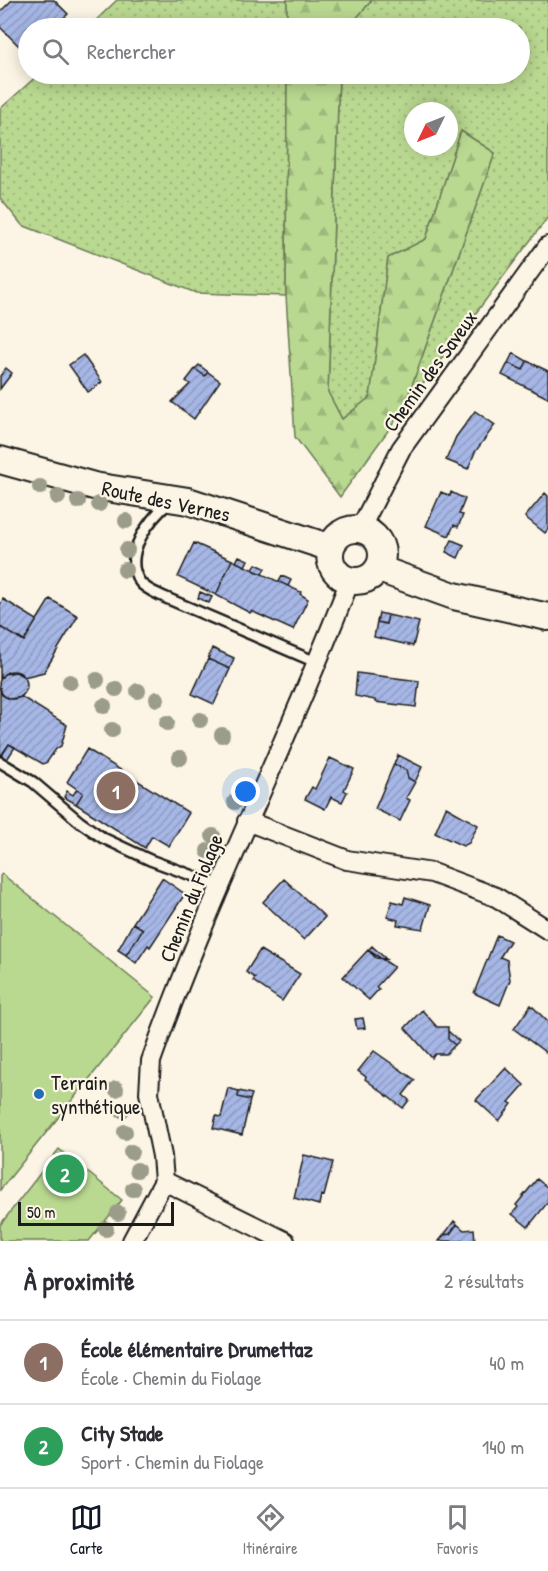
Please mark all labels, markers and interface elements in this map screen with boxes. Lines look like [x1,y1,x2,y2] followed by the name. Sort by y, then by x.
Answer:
[18,18,530,84] search box
[39,35,72,68] icon: search
[87,36,176,66] text: Rechercher
[404,102,458,156] north arrow
[376,304,484,438] street label: Chemin des Saveux
[99,473,233,529] street label: Route des Vernes
[96,768,136,814] pin: 1
[231,777,260,806] your location
[152,830,230,966] street label: Chemin du Fiolage
[51,1068,140,1121] place label: Terrain synthétique
[32,1087,46,1101] marker: Terrain synthétique
[46,1152,84,1196] pin: 2
[18,1199,174,1226] scale bar
[27,1201,56,1223] text: 50 m
[24,1263,135,1298] text: À proximité
[444,1267,524,1294] text: 2 résultats
[81,1334,313,1364] text: École élémentaire Drumettaz
[40,1349,47,1376] text: 1
[489,1349,524,1376] text: 40 m
[81,1364,262,1391] text: École · Chemin du Fiolage
[81,1418,164,1448] text: City Stade
[39,1433,48,1460] text: 2
[482,1433,524,1460] text: 140 m
[81,1448,264,1475] text: Sport · Chemin du Fiolage
[70,1501,103,1559] tab: Carte
[243,1501,298,1559] tab: Itinéraire
[437,1501,478,1559] tab: Favoris

